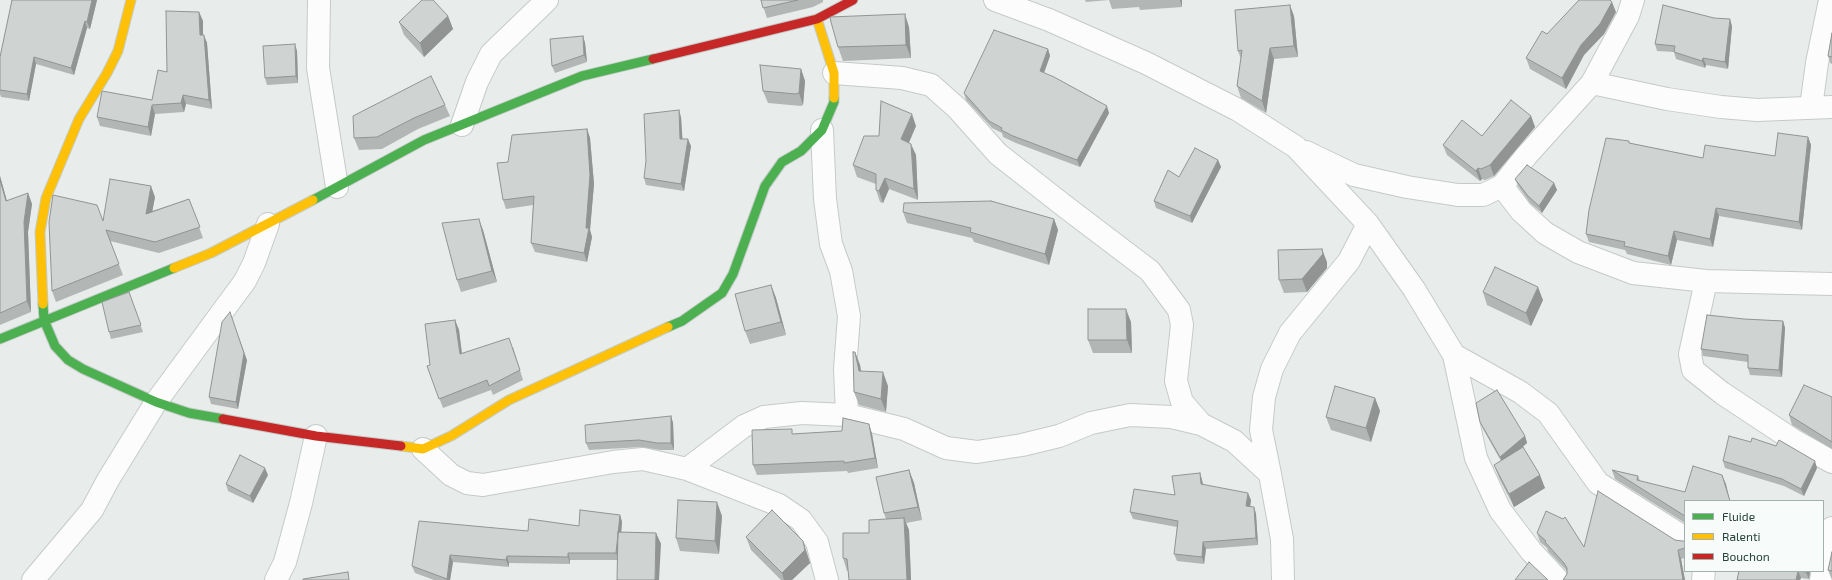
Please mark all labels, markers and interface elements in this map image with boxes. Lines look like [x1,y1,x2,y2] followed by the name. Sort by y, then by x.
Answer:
[1684,500,1824,572] legend
[1722,509,1755,523] text: Fluide
[1722,529,1761,543] text: Ralenti
[1722,549,1770,563] text: Bouchon

